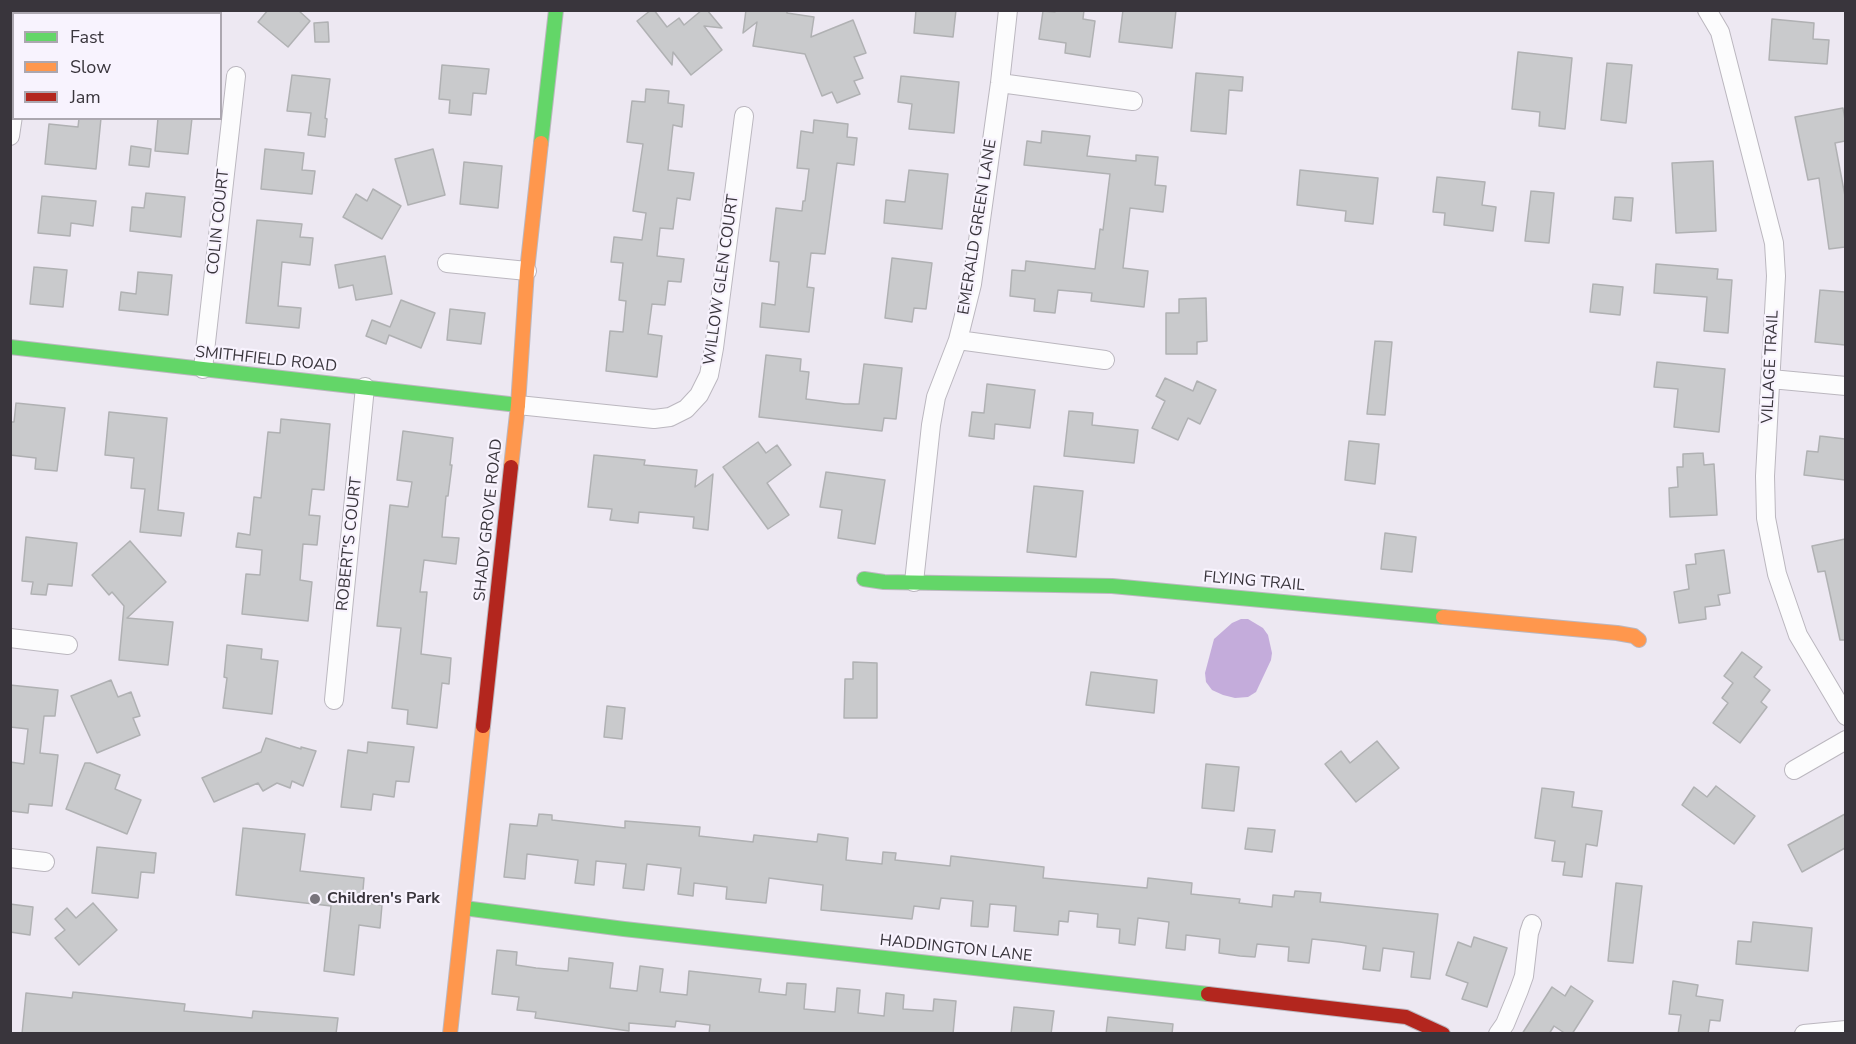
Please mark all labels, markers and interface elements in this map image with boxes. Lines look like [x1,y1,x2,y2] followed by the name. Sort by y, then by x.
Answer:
[12,12,222,120] legend
[70,25,104,49] text: Fast
[70,55,111,79] text: Slow
[70,85,101,109] text: Jam
[955,138,1001,316] street label: EMERALD GREEN LANE
[204,168,234,276] street label: COLIN COURT
[701,193,743,367] street label: WILLOW GLEN COURT
[1758,310,1784,424] street label: VILLAGE TRAIL
[194,343,338,377] street label: SMITHFIELD ROAD
[471,438,507,602] street label: SHADY GROVE ROAD
[333,476,367,612] street label: ROBERT'S COURT
[1203,568,1305,596] street label: FLYING TRAIL
[327,889,440,909] place label: Children's Park
[308,892,322,906] marker: Children's Park
[879,931,1033,967] street label: HADDINGTON LANE

